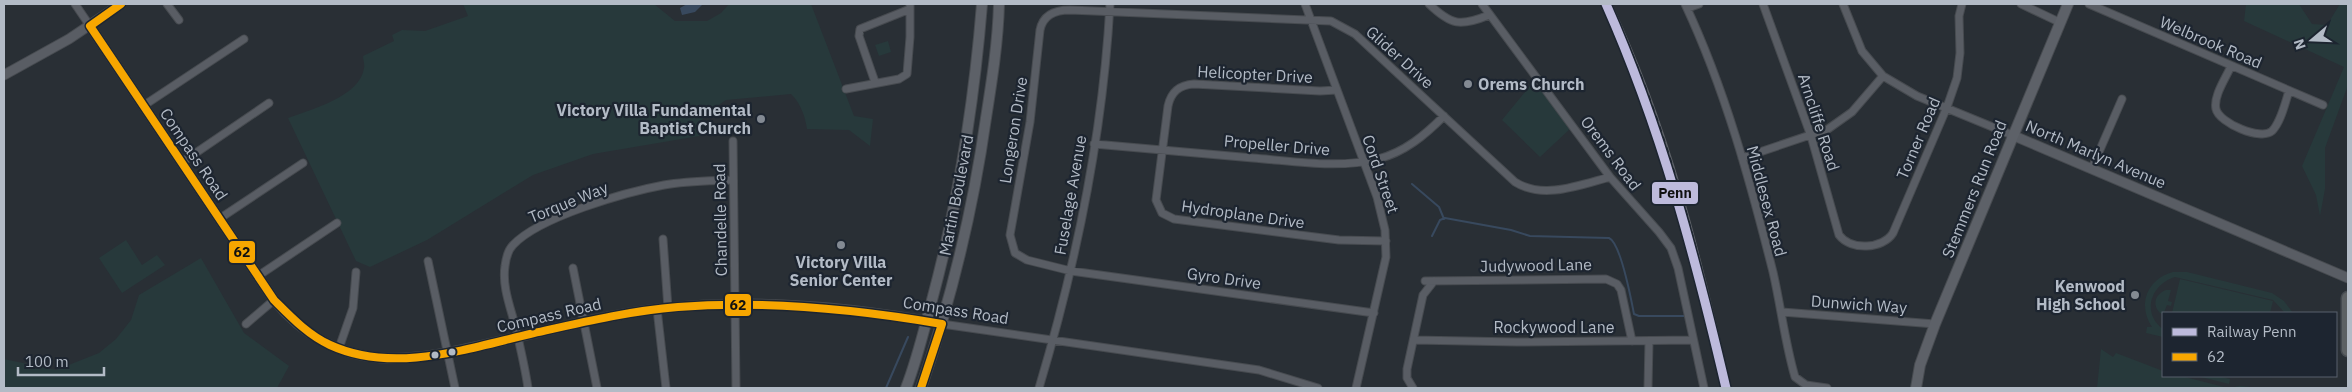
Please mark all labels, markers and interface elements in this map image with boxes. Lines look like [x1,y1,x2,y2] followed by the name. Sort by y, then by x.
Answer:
[2157,11,2265,73] street label: Welbrook Road
[2287,15,2337,65] north arrow
[1362,21,1438,93] street label: Glider Drive
[2290,37,2310,52] text: N
[1197,61,1313,87] street label: Helicopter Drive
[1794,71,1844,173] street label: Arncliffe Road
[1478,74,1585,94] place label: Orems Church
[995,75,1031,185] street label: Longeron Drive
[1462,78,1474,90] marker: Orems Church
[1892,94,1944,182] street label: Torner Road
[557,100,751,138] place label: Victory Villa Fundamental Baptist Church
[156,104,232,204] street label: Compass Road
[1576,112,1646,194] street label: Orems Road
[755,113,767,125] marker: Victory Villa Fundamental Baptist Church
[2023,115,2169,193] street label: North Marlyn Avenue
[1937,117,2011,261] street label: Stemmers Run Road
[1223,130,1331,160] street label: Propeller Drive
[1358,132,1404,216] street label: Cord Street
[934,133,978,257] street label: Martin Boulevard
[1050,133,1090,257] street label: Fuselage Avenue
[1743,143,1791,259] street label: Middlesex Road
[709,163,731,277] street label: Chandelle Road
[525,177,611,227] street label: Torque Way
[1651,181,1699,205] line badge: Penn
[1658,184,1692,202] text: Penn
[1180,195,1306,233] street label: Hydroplane Drive
[835,239,847,251] marker: Victory Villa Senior Center
[228,240,256,264] line badge: 62
[234,243,250,261] text: 62
[790,252,893,290] place label: Victory Villa Senior Center
[1480,254,1592,276] street label: Judywood Lane
[1186,263,1263,293] street label: Gyro Drive
[2036,276,2125,314] place label: Kenwood High School
[2129,289,2141,301] marker: Kenwood High School
[1810,291,1908,317] street label: Dunwich Way
[902,292,1010,328] street label: Compass Road
[495,293,603,337] street label: Compass Road
[724,293,752,317] line badge: 62
[730,296,746,314] text: 62
[2162,312,2337,377] legend
[1493,317,1615,337] street label: Rockywood Lane
[2207,322,2297,341] text: Railway Penn
[18,344,104,376] scale bar
[447,347,457,357] unlabelled marker
[2207,347,2225,366] text: 62
[430,350,440,360] unlabelled marker
[25,352,69,371] text: 100 m

